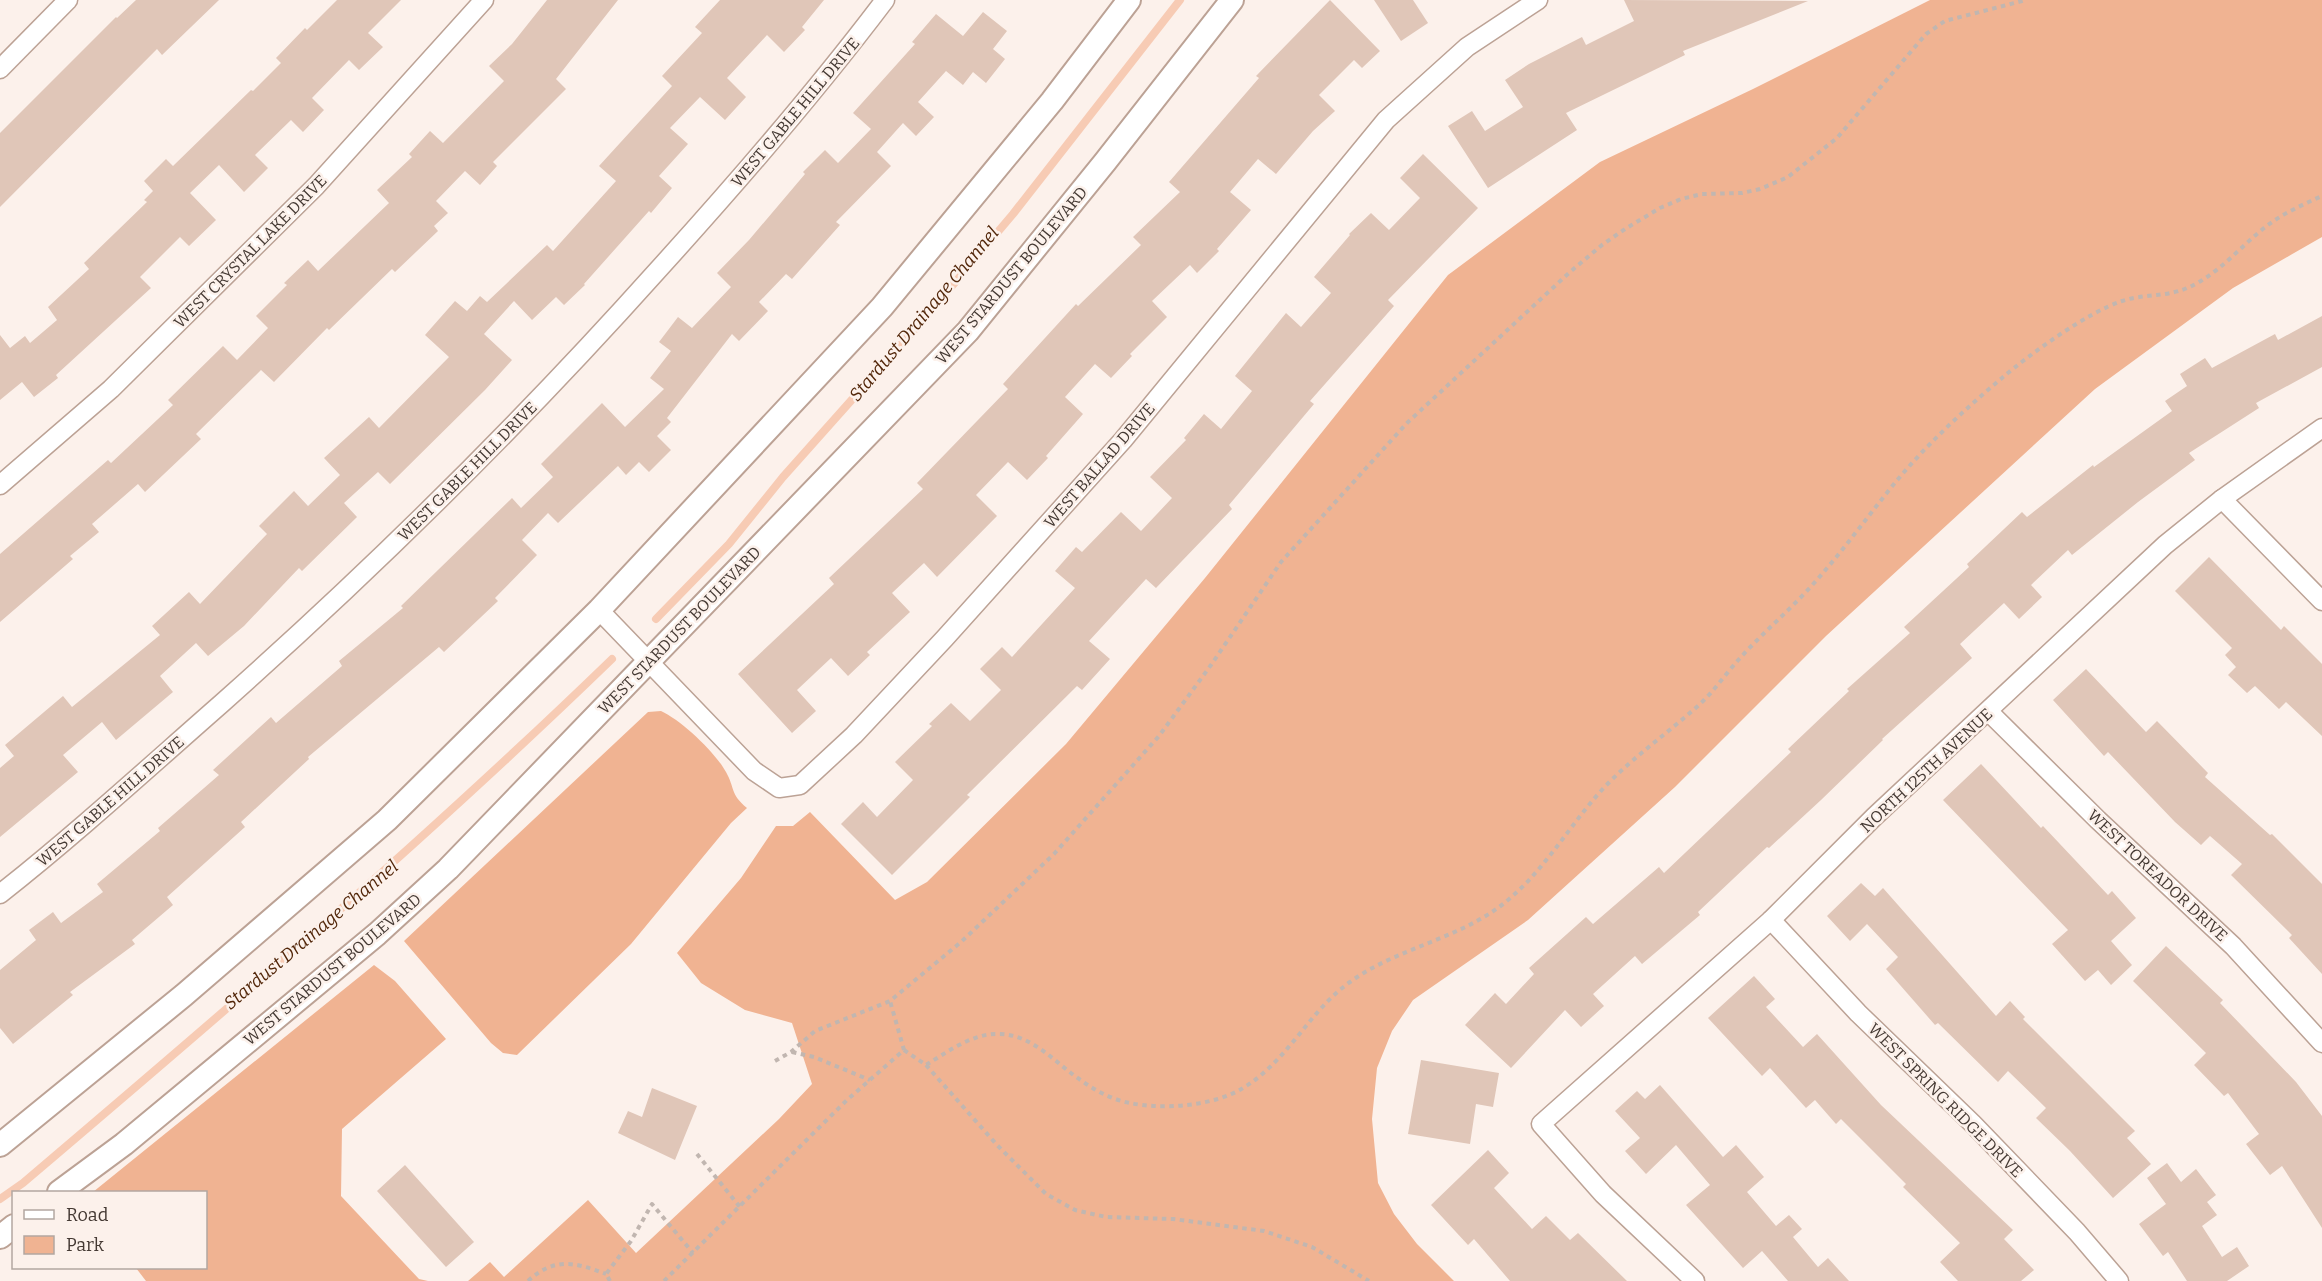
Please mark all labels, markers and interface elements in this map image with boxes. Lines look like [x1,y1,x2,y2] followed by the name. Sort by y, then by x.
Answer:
[727,34,863,191] street label: WEST GABLE HILL DRIVE
[170,171,331,332] street label: WEST CRYSTAL LAKE DRIVE
[932,183,1091,368] street label: WEST STARDUST BOULEVARD
[845,222,1003,406] water label: Stardust Drainage Channel
[394,398,541,545] street label: WEST GABLE HILL DRIVE
[1040,399,1159,532] street label: WEST BALLAD DRIVE
[594,543,765,718] street label: WEST STARDUST BOULEVARD
[1857,704,1996,836] street label: NORTH 125TH AVENUE
[33,732,188,871] street label: WEST GABLE HILL DRIVE
[2084,805,2232,945] street label: WEST TOREADOR DRIVE
[219,856,403,1014] water label: Stardust Drainage Channel
[240,890,425,1049] street label: WEST STARDUST BOULEVARD
[1865,1019,2027,1181] street label: WEST SPRING RIDGE DRIVE
[12,1191,207,1269] legend
[66,1204,109,1226] text: Road
[66,1234,105,1256] text: Park

